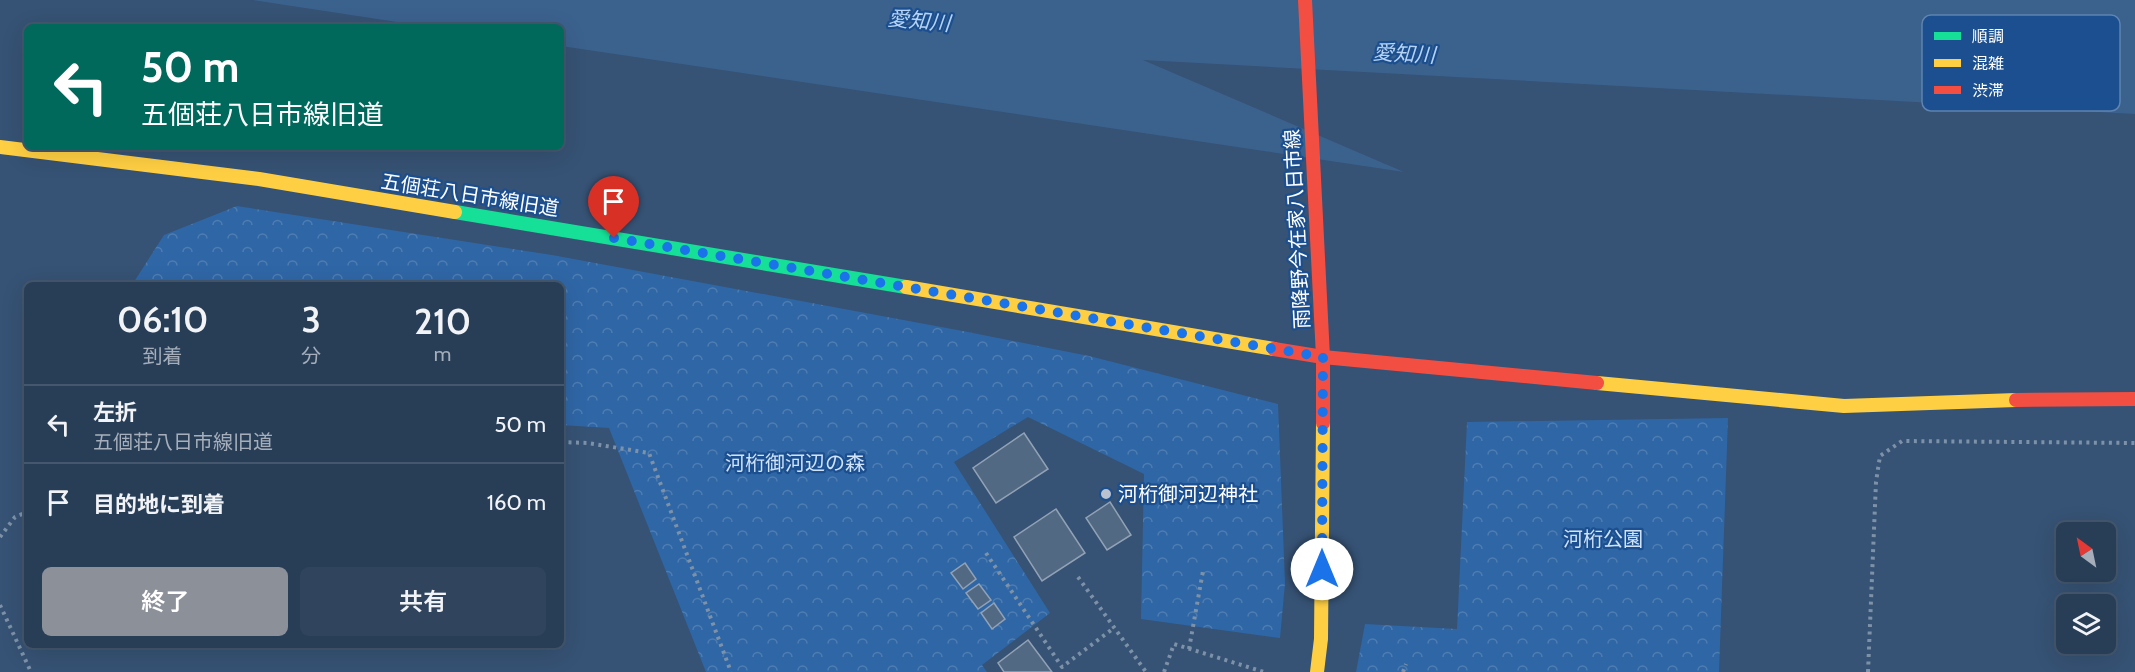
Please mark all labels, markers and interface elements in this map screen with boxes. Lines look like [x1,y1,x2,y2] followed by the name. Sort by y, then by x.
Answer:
[887,5,954,36] water label: 愛知川
[1922,15,2120,111] legend
[1972,27,2004,46] text: 順調
[1372,39,1438,68] water label: 愛知川
[141,41,239,93] text: 50 m
[42,48,120,126] icon: left
[1972,54,2004,73] text: 混雑
[1972,81,2004,100] text: 渋滞
[141,98,384,131] text: 五個荘八日市線旧道
[1280,129,1314,329] street label: 雨降野今在家八日市線
[379,169,561,221] street label: 五個荘八日市線旧道
[588,176,639,238] pin
[597,185,630,218] icon: arrive
[117,297,208,341] text: 06:10
[302,297,321,341] text: 3
[414,299,471,343] text: 210
[434,342,451,366] text: m
[143,344,183,368] text: 到着
[301,344,321,368] text: 分
[93,399,137,426] text: 左折
[42,408,75,441] icon: left
[494,411,546,438] text: 50 m
[93,430,273,454] text: 五個荘八日市線旧道
[725,451,865,475] park label: 河桁御河辺の森
[1118,482,1258,506] place label: 河桁御河辺神社
[42,486,75,519] icon: arrive
[1099,487,1113,501] marker: 河桁御河辺神社
[487,489,546,516] text: 160 m
[93,491,225,518] text: 目的地に到着
[2056,522,2116,582] north arrow
[2056,522,2116,654] map controls
[1563,527,1643,551] park label: 河桁公園
[1290,537,1354,601] position arrow
[42,567,288,636] button: 終了
[300,567,546,636] button: 共有
[2056,594,2116,654] button: layers

